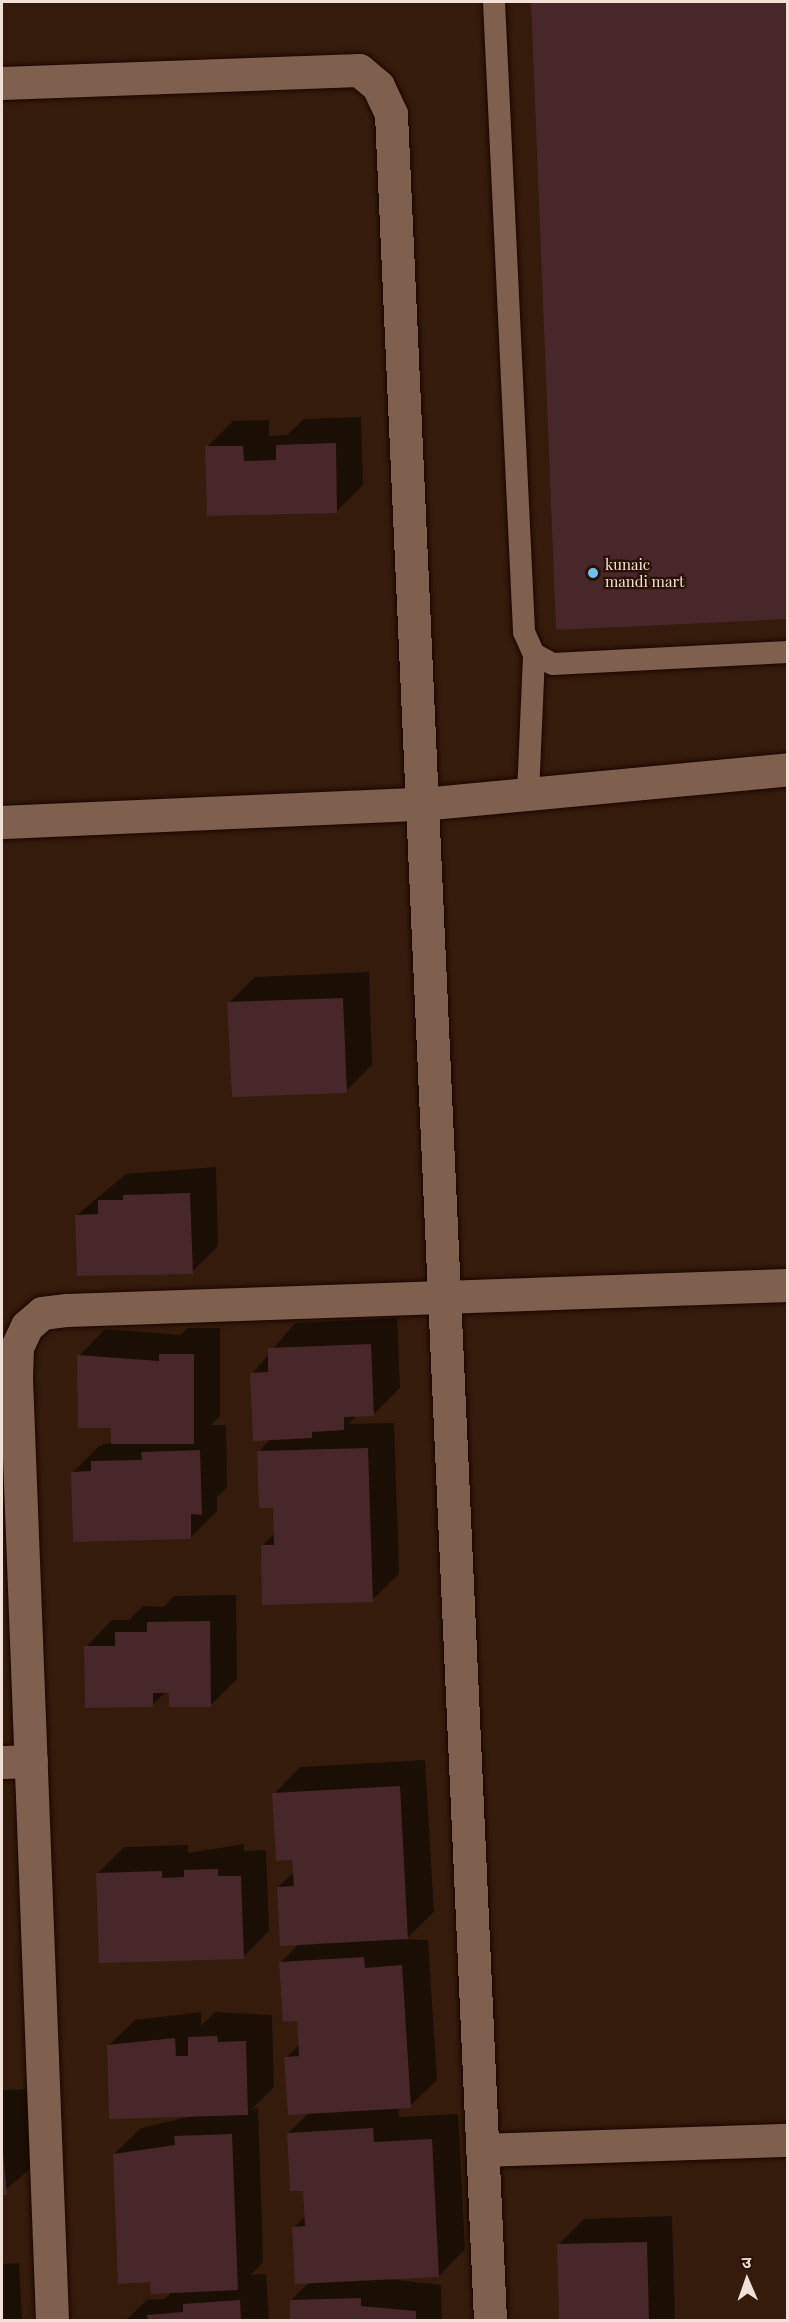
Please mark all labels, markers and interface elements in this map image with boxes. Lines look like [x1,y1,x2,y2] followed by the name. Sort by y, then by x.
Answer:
[605,555,684,590] place label: kunaic mandi mart
[586,566,600,580] marker: kunaic mandi mart
[717,2250,777,2310] north arrow
[741,2251,751,2272] text: उ

